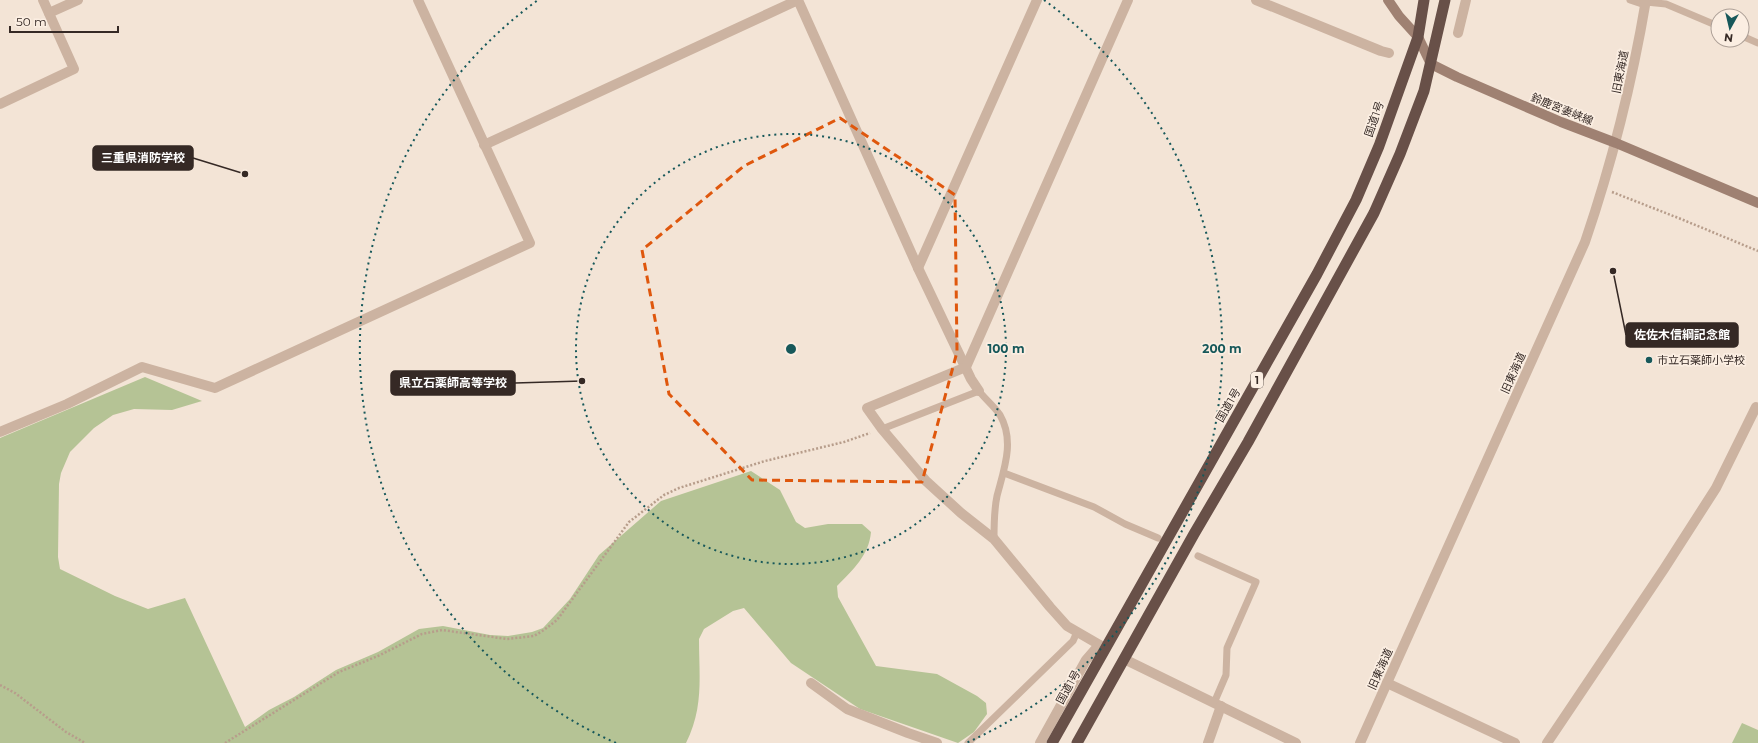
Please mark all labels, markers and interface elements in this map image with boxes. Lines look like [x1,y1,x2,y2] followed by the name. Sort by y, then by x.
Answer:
[10,8,118,34] scale bar
[1710,8,1750,48] north arrow
[16,14,47,29] text: 50 m
[1723,30,1734,45] text: N
[1609,49,1631,95] street label: 旧東海道
[1529,90,1595,128] street label: 鈴鹿宮妻峡線
[1361,99,1387,139] street label: 国道1号
[93,146,193,170] callout: 三重県消防学校
[101,150,185,165] text: 三重県消防学校
[1626,323,1738,347] callout: 佐佐木信綱記念館
[1634,327,1730,342] text: 佐佐木信綱記念館
[988,341,1024,356] text: 100 m
[1202,341,1242,356] text: 200 m
[784,342,798,356] centre of rings
[1498,350,1528,396] street label: 旧東海道
[1657,353,1745,367] place label: 市立石薬師小学校
[1644,355,1654,365] marker: 市立石薬師小学校
[391,371,515,395] callout: 県立石薬師高等学校
[1251,372,1263,388] road number: 1
[399,375,507,390] text: 県立石薬師高等学校
[1213,385,1243,425] street label: 国道1号
[1365,646,1395,692] street label: 旧東海道
[1053,667,1083,707] street label: 国道1号

